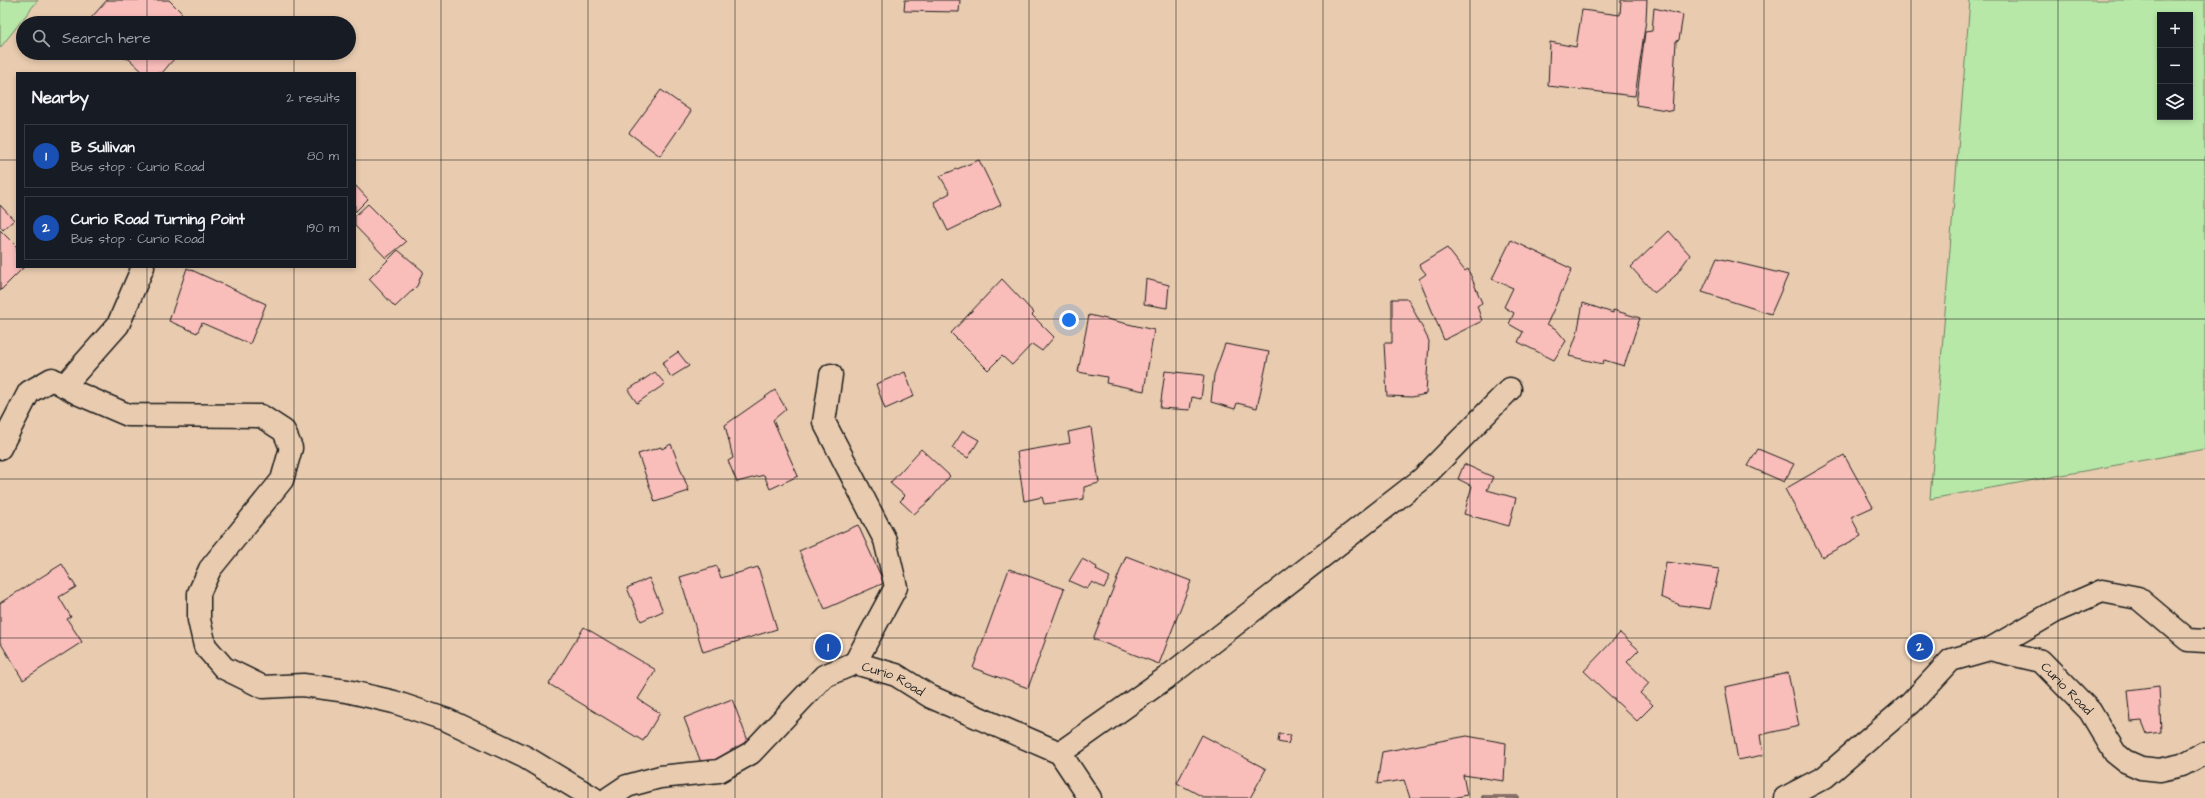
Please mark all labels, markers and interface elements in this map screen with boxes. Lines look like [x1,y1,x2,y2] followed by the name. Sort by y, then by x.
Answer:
[2157,12,2193,120] map controls
[2157,12,2193,48] button: +
[16,16,356,60] search box
[30,27,52,49] icon: search
[62,28,151,49] text: Search here
[2157,48,2193,84] button: −
[2157,84,2193,120] button: layers
[32,86,89,110] text: Nearby
[286,89,340,107] text: 2 results
[71,137,135,158] text: B Sullivan
[45,147,47,165] text: 1
[307,147,339,165] text: 80 m
[71,158,204,176] text: Bus stop · Curio Road
[71,209,245,230] text: Curio Road Turning Point
[42,219,50,237] text: 2
[306,219,339,237] text: 190 m
[71,230,204,248] text: Bus stop · Curio Road
[1059,310,1079,330] your location
[815,632,841,662] pin: 1
[1907,632,1933,662] pin: 2
[860,657,928,701] street label: Curio Road
[2037,658,2097,719] street label: Curio Road

